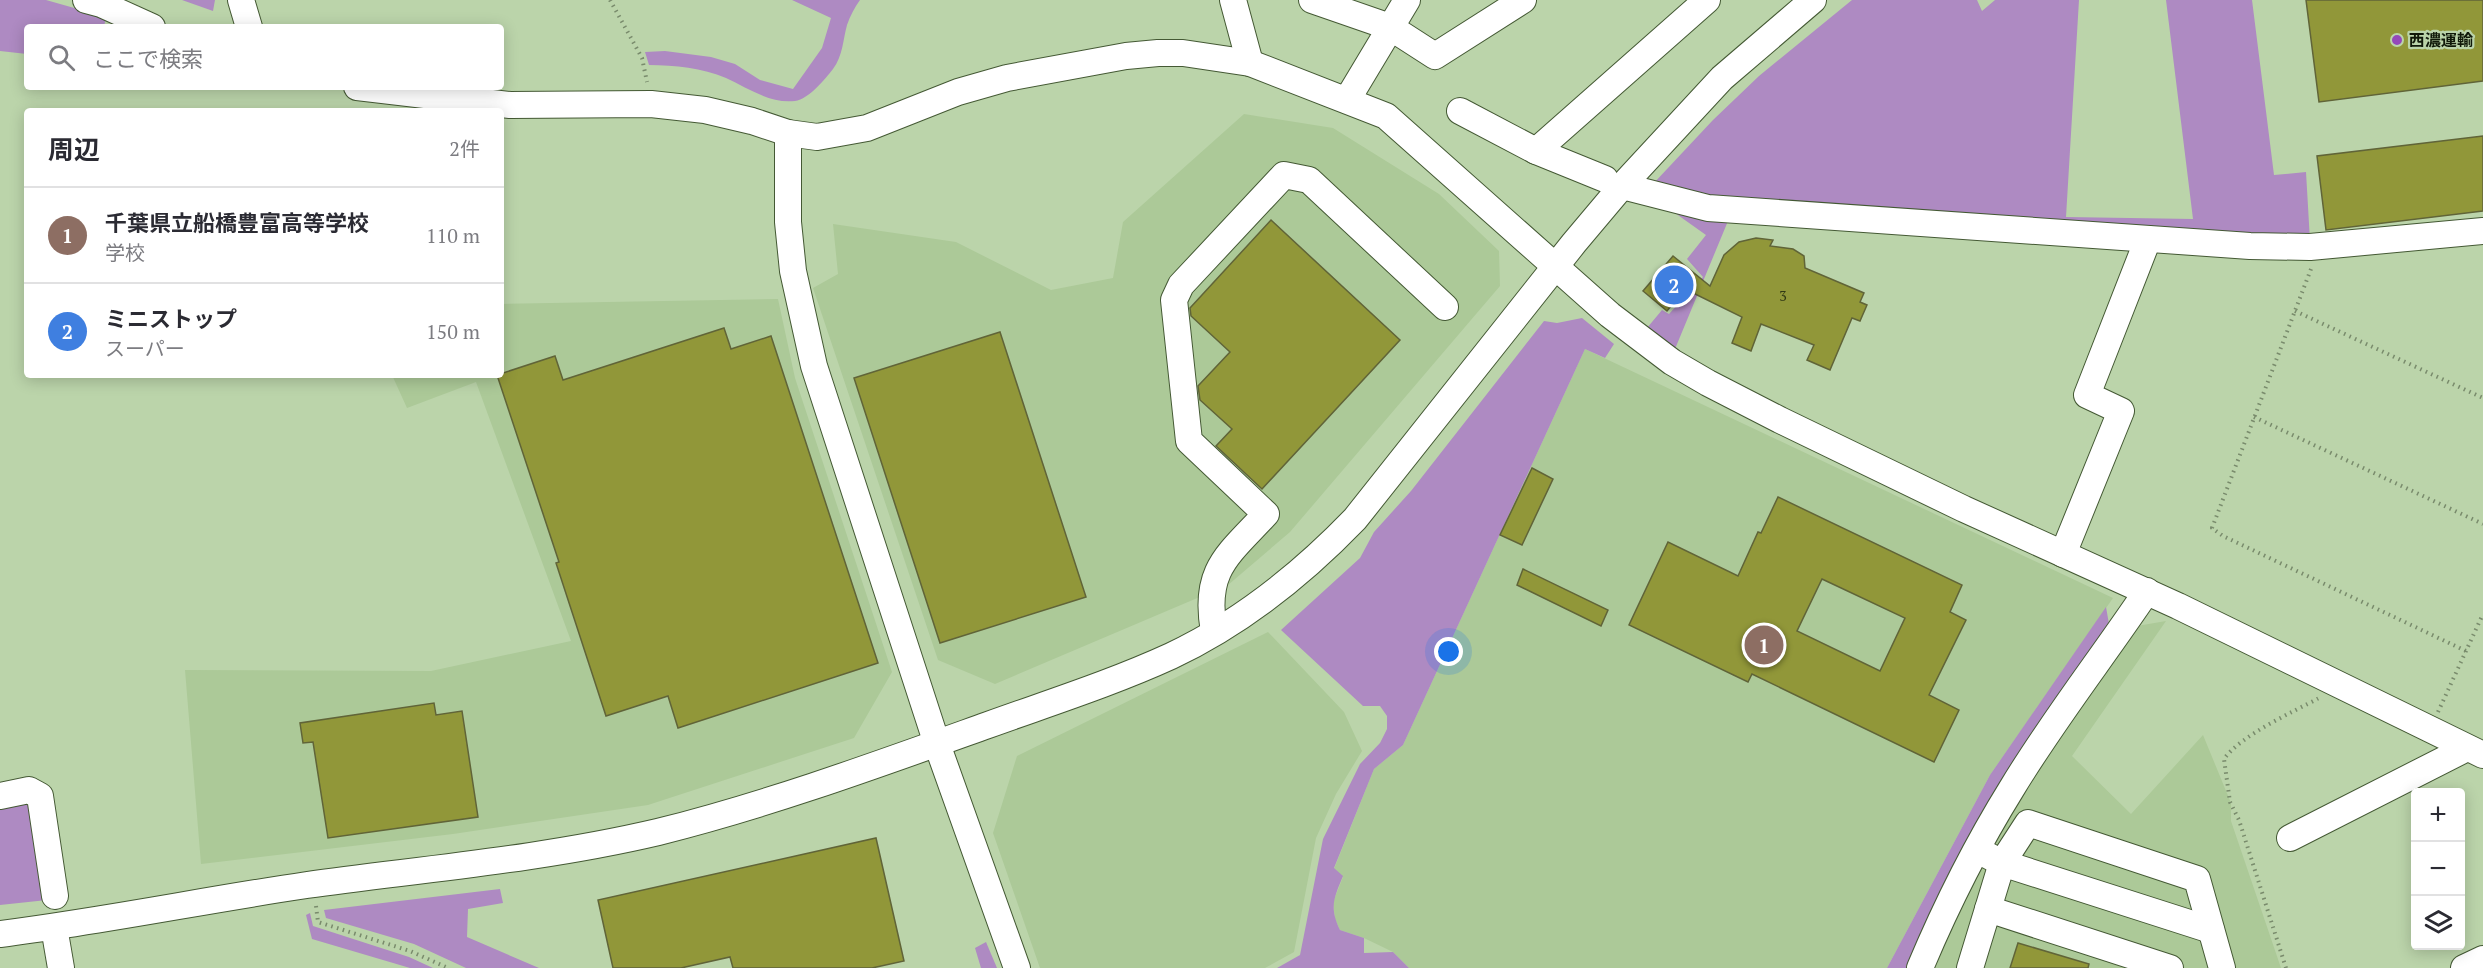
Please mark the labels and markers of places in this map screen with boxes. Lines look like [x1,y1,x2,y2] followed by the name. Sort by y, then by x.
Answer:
[2409,29,2473,51] place label: 西濃運輸
[2390,33,2404,47] marker: 西濃運輸
[1654,262,1694,308] pin: 2
[1744,622,1784,668] pin: 1

